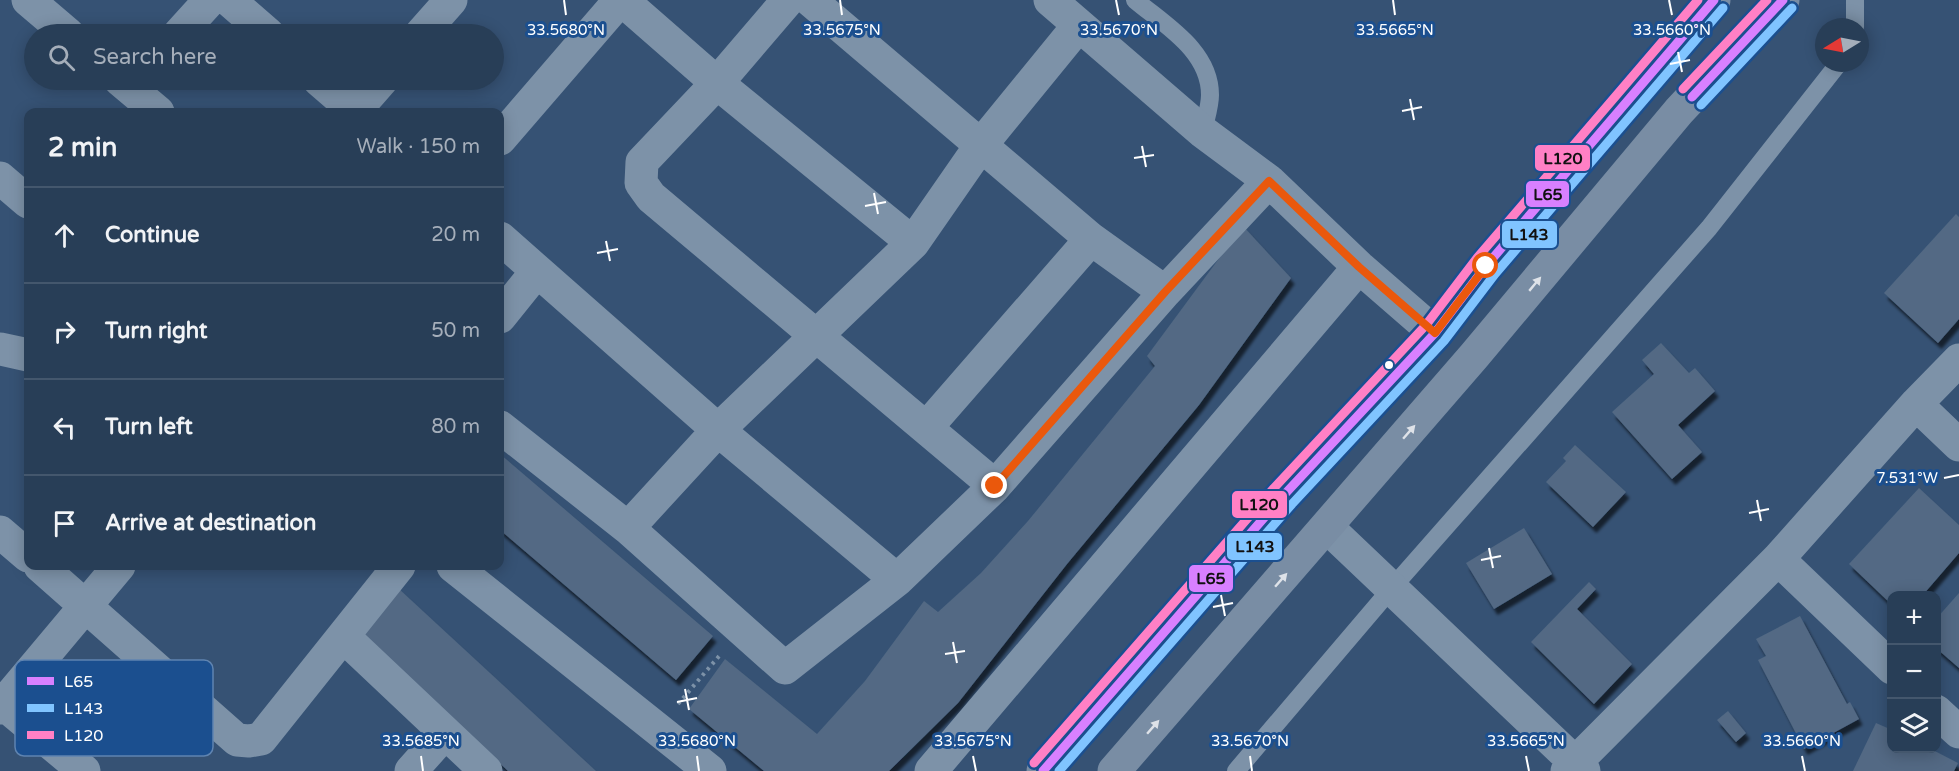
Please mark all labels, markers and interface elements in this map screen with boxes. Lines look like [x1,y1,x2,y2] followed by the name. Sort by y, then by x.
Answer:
[1815,18,1869,72] north arrow
[527,21,605,39] text: 33.5680°N
[803,21,881,39] text: 33.5675°N
[1080,21,1158,39] text: 33.5670°N
[1356,21,1434,39] text: 33.5665°N
[1633,21,1711,39] text: 33.5660°N
[24,24,504,90] search box
[45,41,78,74] icon: search
[93,44,217,70] text: Search here
[48,132,117,163] text: 2 min
[357,135,480,159] text: Walk · 150 m
[1534,144,1591,172] line badge: L120
[1543,149,1583,169] text: L120
[1525,180,1570,208] line badge: L65
[1533,185,1563,205] text: L65
[48,219,81,252] icon: ahead
[1501,220,1558,249] line badge: L143
[105,222,200,248] text: Continue
[431,223,480,247] text: 20 m
[1509,225,1549,245] text: L143
[1472,252,1498,278] route start
[1528,277,1541,292] one-way arrow
[48,315,81,348] icon: right
[105,318,207,344] text: Turn right
[431,319,480,343] text: 50 m
[1383,359,1395,371] unlabelled marker
[48,411,81,444] icon: left
[105,414,193,440] text: Turn left
[431,415,480,439] text: 80 m
[1402,425,1416,440] one-way arrow
[1876,469,1938,487] text: 7.531°W
[981,472,1007,498] route end
[1231,490,1288,519] line badge: L120
[1239,495,1279,515] text: L120
[48,507,81,540] icon: arrive
[105,510,316,536] text: Arrive at destination
[1226,532,1283,561] line badge: L143
[1235,537,1275,557] text: L143
[1188,564,1234,593] line badge: L65
[1196,569,1226,589] text: L65
[1274,573,1287,588] one-way arrow
[1887,591,1941,753] map controls
[1887,591,1941,645] button: +
[1887,645,1941,699] button: −
[15,660,213,756] legend
[64,672,93,692] text: L65
[64,699,103,719] text: L143
[1887,699,1941,753] button: layers
[1146,720,1159,735] one-way arrow
[64,726,103,746] text: L120
[382,732,460,750] text: 33.5685°N
[658,732,736,750] text: 33.5680°N
[934,732,1012,750] text: 33.5675°N
[1211,732,1289,750] text: 33.5670°N
[1487,732,1565,750] text: 33.5665°N
[1763,732,1841,750] text: 33.5660°N

